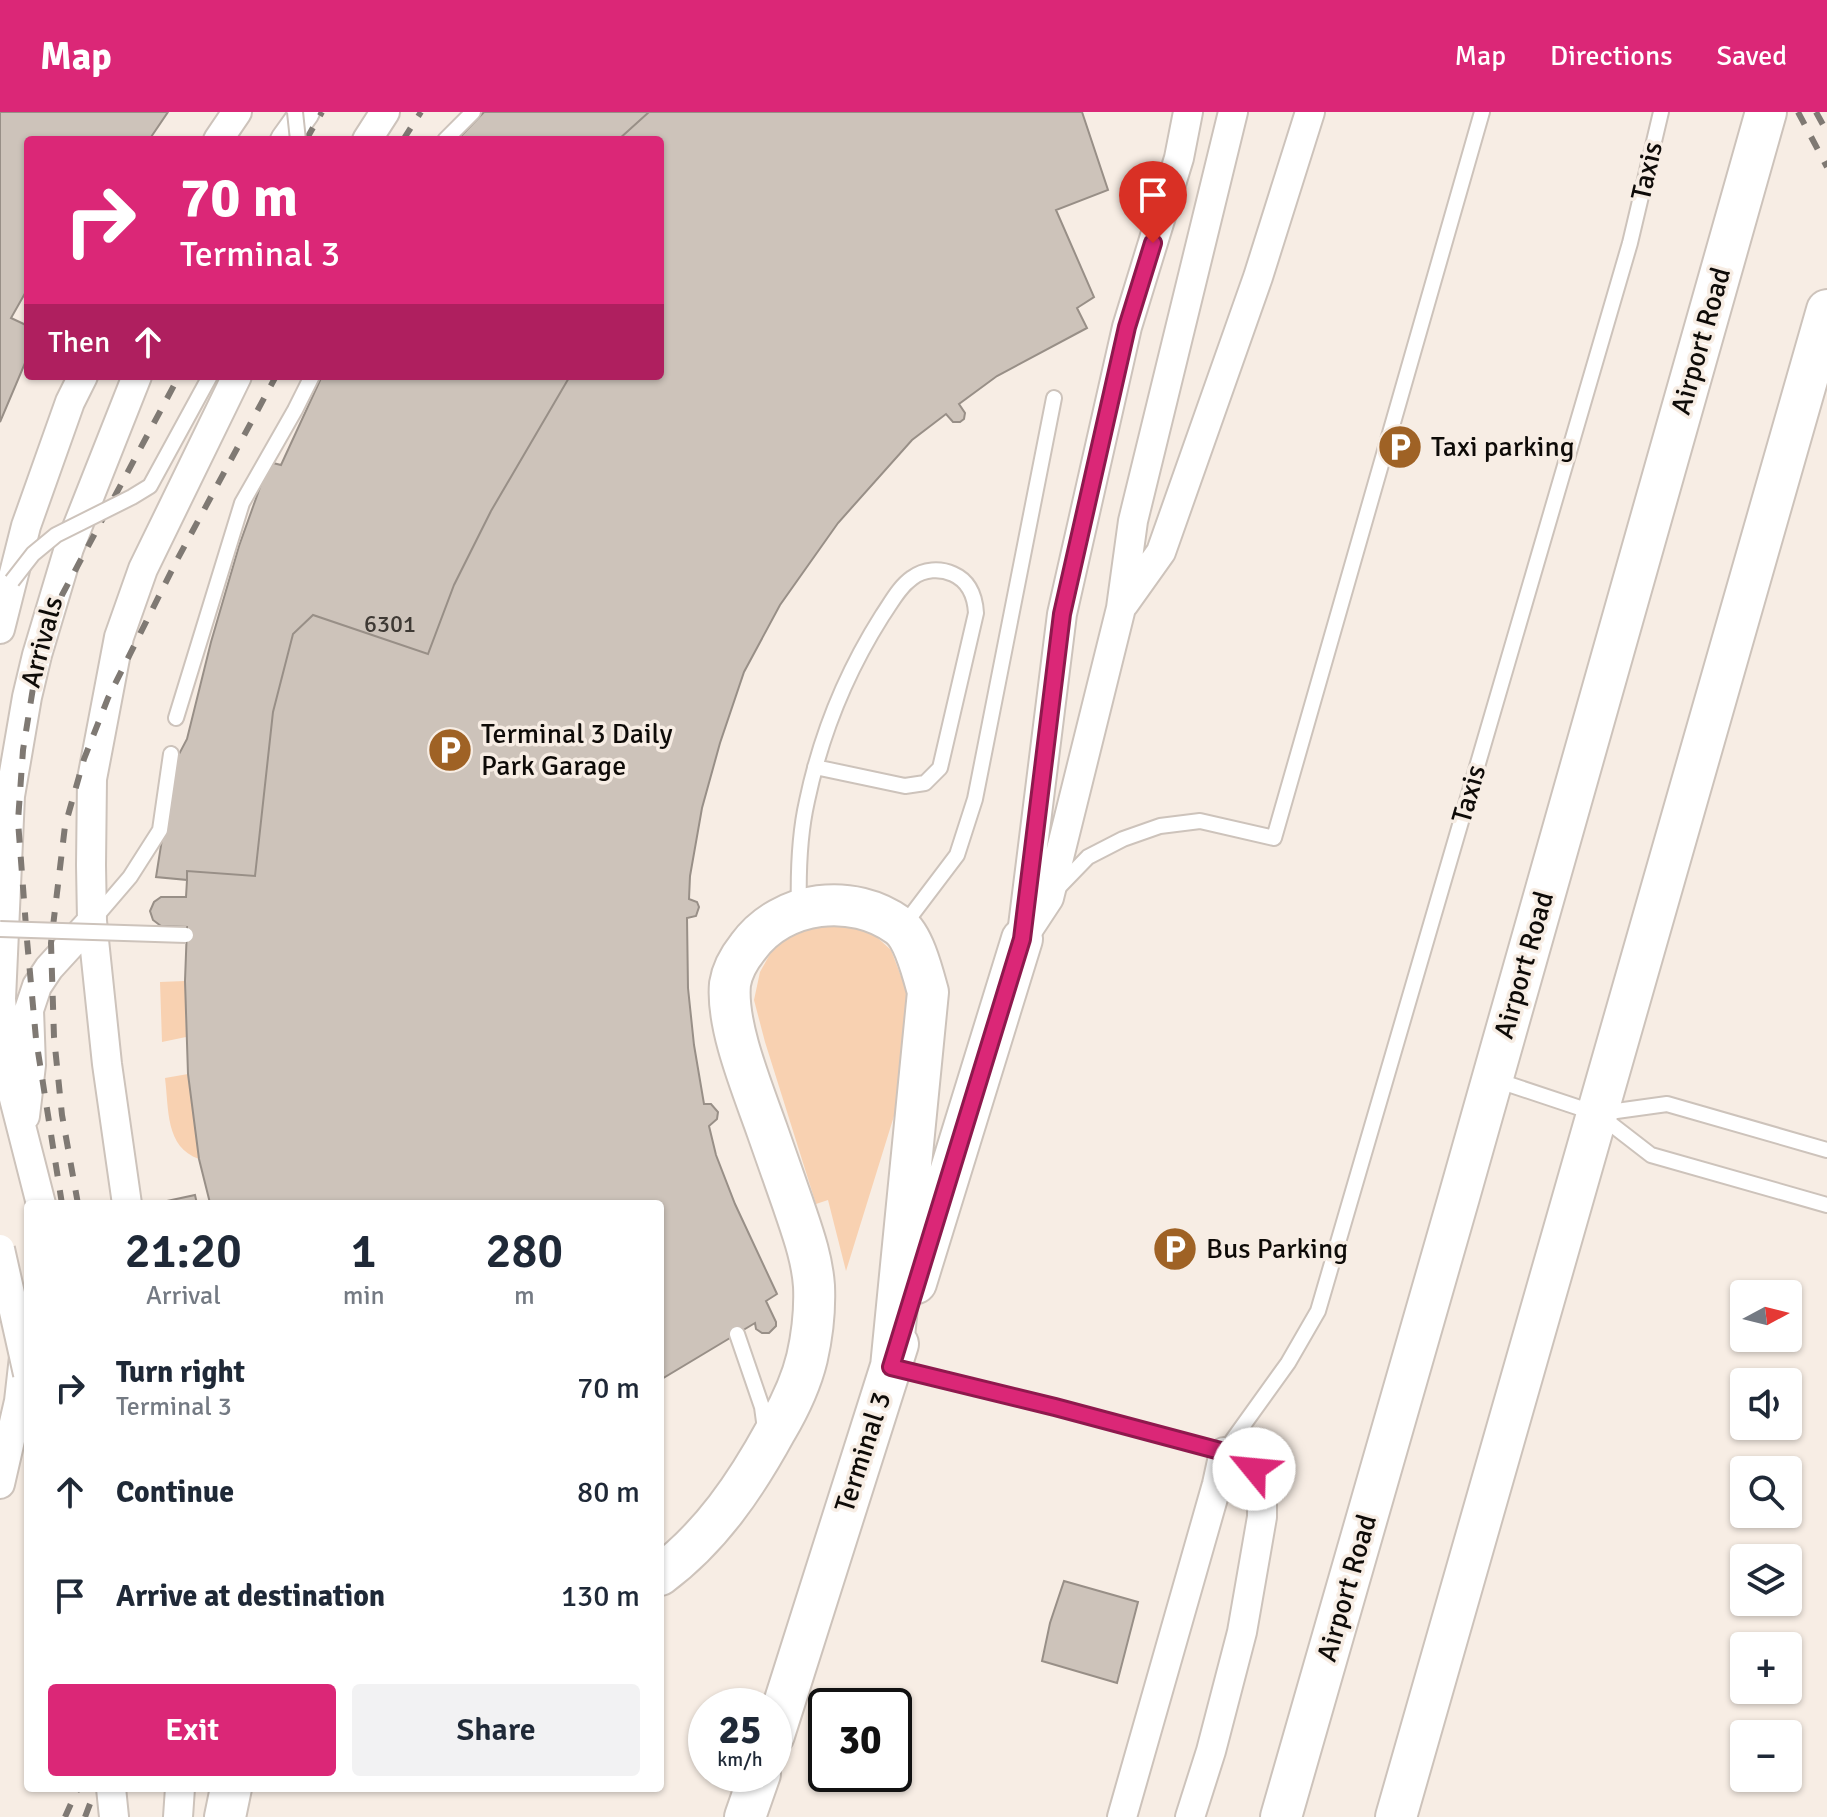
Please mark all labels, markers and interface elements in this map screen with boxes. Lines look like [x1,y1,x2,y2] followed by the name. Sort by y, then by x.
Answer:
[40,33,112,80] text: Map
[1454,39,1506,73] text: Map
[1550,39,1672,73] text: Directions
[1716,39,1787,73] text: Saved
[1624,139,1670,203] street label: Taxis
[1119,161,1187,243] pin
[180,163,298,232] text: 70 m
[48,168,152,272] icon: right
[1131,173,1175,217] icon: arrive
[180,232,340,277] text: Terminal 3
[1664,264,1738,418] street label: Airport Road
[126,320,170,364] icon: ahead
[48,324,110,361] text: Then
[1376,423,1424,471] parking icon: Taxi parking
[1431,430,1575,464] place label: Taxi parking
[14,593,70,691] street label: Arrivals
[364,609,416,639] house number: 6301
[481,717,673,783] place label: Terminal 3 Daily Park Garage
[426,726,474,774] parking icon: Terminal 3 Daily Park Garage
[1445,761,1493,827] street label: Taxis
[1487,888,1561,1042] street label: Airport Road
[125,1222,242,1281] text: 21:20
[351,1222,377,1281] text: 1
[485,1222,563,1281] text: 280
[1151,1225,1199,1273] parking icon: Bus Parking
[1206,1232,1348,1266] place label: Bus Parking
[146,1280,221,1312] text: Arrival
[343,1280,385,1312] text: min
[514,1280,535,1312] text: m
[1730,1280,1802,1352] north arrow
[1730,1280,1802,1792] map controls
[116,1354,245,1391] text: Turn right
[48,1366,92,1410] icon: right
[1730,1368,1802,1440] button: sound
[577,1370,640,1407] text: 70 m
[828,1387,898,1517] street label: Terminal 3
[116,1391,232,1423] text: Terminal 3
[1212,1427,1296,1511] position arrow
[1730,1456,1802,1528] button: search
[48,1470,92,1514] icon: ahead
[116,1474,234,1511] text: Continue
[577,1474,640,1511] text: 80 m
[1310,1511,1384,1665] street label: Airport Road
[1730,1544,1802,1616] button: layers
[48,1574,92,1618] icon: arrive
[116,1578,385,1615] text: Arrive at destination
[561,1578,640,1615] text: 130 m
[1730,1632,1802,1704] button: +
[48,1684,336,1776] button: Exit
[352,1684,640,1776] button: Share
[808,1688,912,1792] speed limit sign: 30
[718,1705,762,1755] text: 25
[1730,1720,1802,1792] button: −
[717,1747,763,1772] text: km/h

